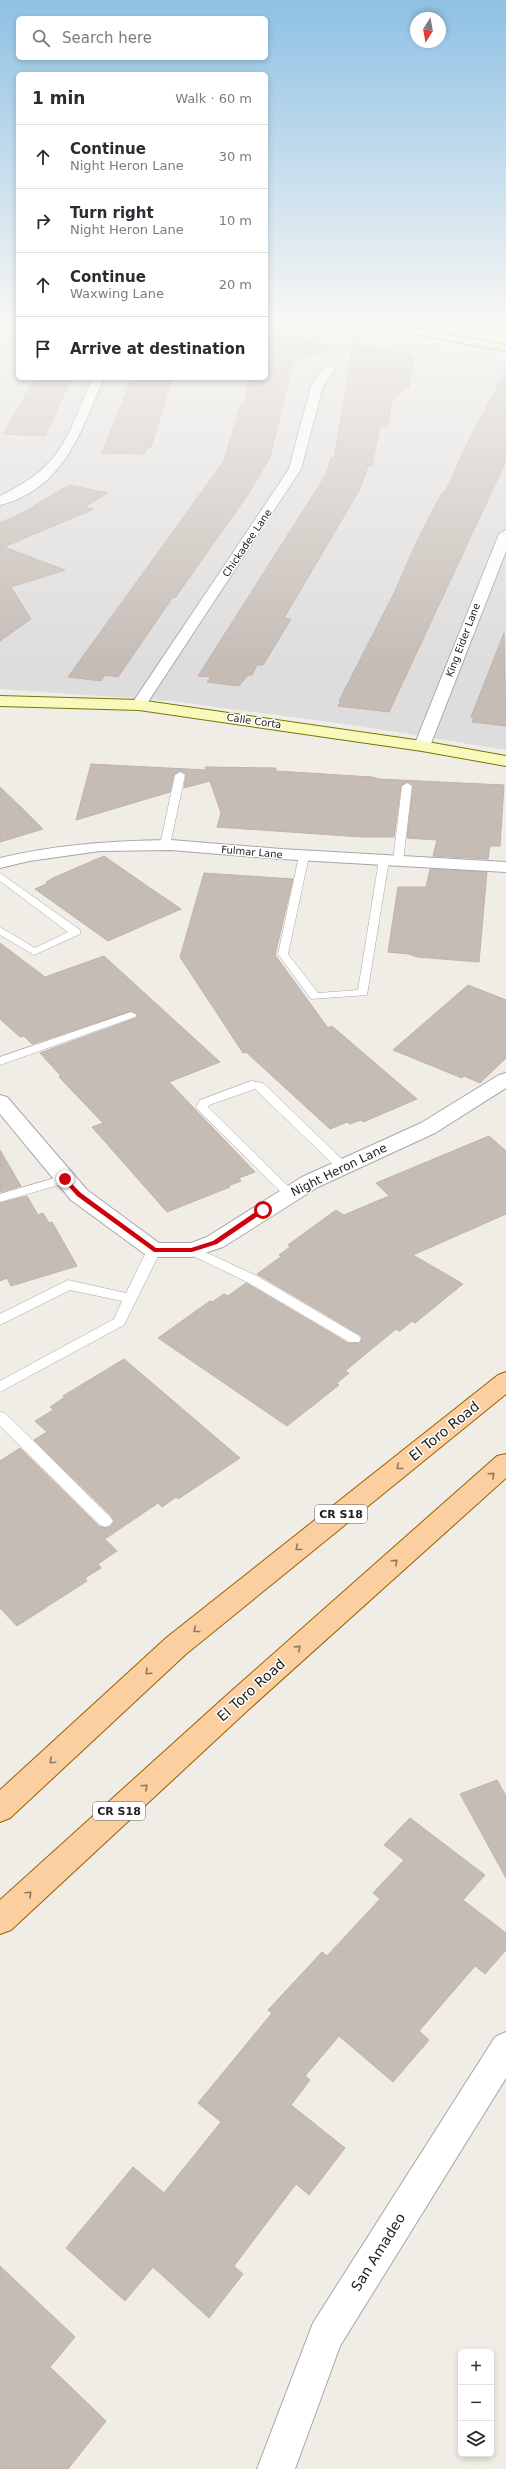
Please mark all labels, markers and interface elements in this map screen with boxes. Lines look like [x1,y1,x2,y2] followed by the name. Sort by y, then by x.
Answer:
[410,12,446,48] north arrow
[16,16,268,60] search box
[30,27,52,49] icon: search
[62,29,152,47] text: Search here
[32,88,85,108] text: 1 min
[175,91,252,106] text: Walk · 60 m
[70,140,146,158] text: Continue
[32,146,54,168] icon: ahead
[219,149,252,164] text: 30 m
[70,158,184,173] text: Night Heron Lane
[70,204,154,222] text: Turn right
[32,210,54,232] icon: right
[219,213,252,228] text: 10 m
[70,222,184,237] text: Night Heron Lane
[70,268,146,286] text: Continue
[32,274,54,296] icon: ahead
[219,277,252,292] text: 20 m
[70,286,164,301] text: Waxwing Lane
[32,338,54,360] icon: arrive
[70,340,245,358] text: Arrive at destination
[220,507,274,579] street label: Chickadee Lane
[444,601,482,679] street label: King Eider Lane
[226,712,282,730] street label: Calle Corta
[221,844,283,860] street label: Fulmar Lane
[289,1141,389,1199] street label: Night Heron Lane
[56,1170,74,1188] route end
[254,1201,272,1219] route start
[406,1398,482,1464] street label: El Toro Road
[397,1463,404,1470] one-way arrow
[488,1473,495,1480] one-way arrow
[315,1505,367,1523] road number: CR S18
[295,1544,302,1551] one-way arrow
[390,1559,398,1567] one-way arrow
[194,1625,201,1632] one-way arrow
[293,1646,301,1653] one-way arrow
[214,1655,288,1725] street label: El Toro Road
[145,1668,152,1675] one-way arrow
[49,1756,57,1764] one-way arrow
[140,1784,148,1792] one-way arrow
[93,1802,145,1820] road number: CR S18
[24,1891,32,1899] one-way arrow
[348,2210,408,2294] street label: San Amadeo
[458,2349,494,2457] map controls
[458,2349,494,2385] button: +
[458,2385,494,2421] button: −
[458,2421,494,2457] button: layers

